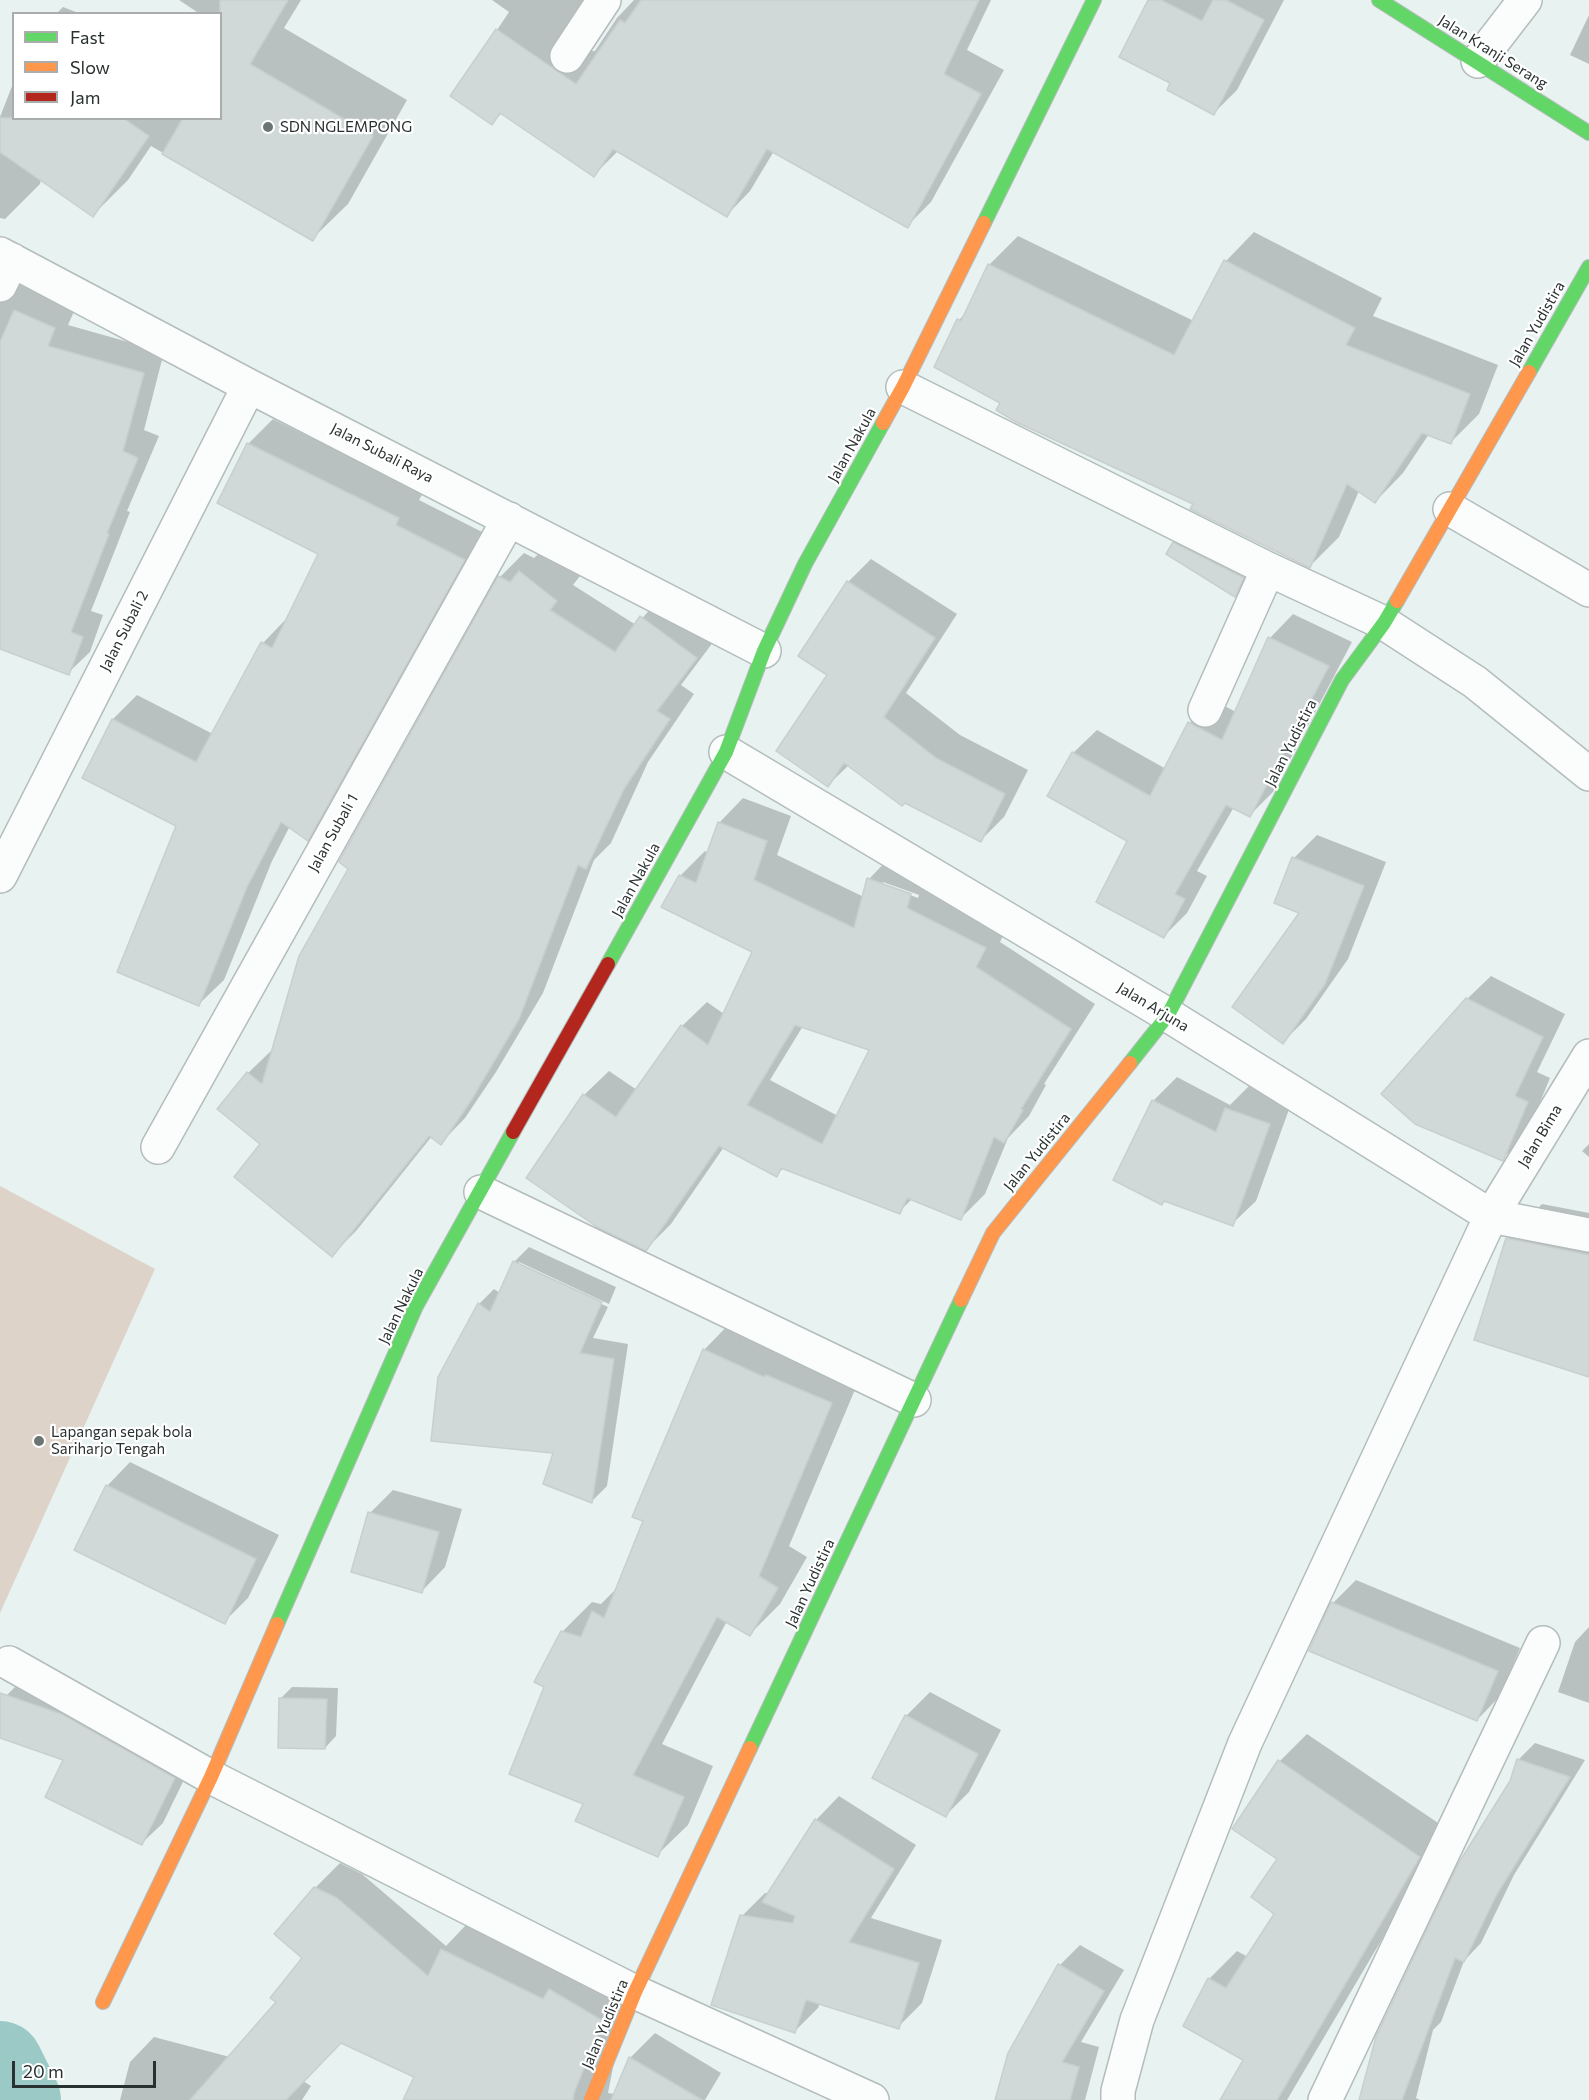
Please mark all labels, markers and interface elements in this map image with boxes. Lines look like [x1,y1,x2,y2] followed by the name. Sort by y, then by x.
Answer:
[1435,11,1551,93] street label: Jalan Kranji Serang
[12,12,222,120] legend
[70,26,105,48] text: Fast
[70,56,110,78] text: Slow
[70,86,100,108] text: Jam
[280,118,412,136] place label: SDN NGLEMPONG
[261,120,275,134] marker: SDN NGLEMPONG
[1505,278,1569,370] street label: Jalan Yudistira
[824,404,880,486] street label: Jalan Nakula
[328,419,436,487] street label: Jalan Subali Raya
[96,588,152,674] street label: Jalan Subali 2
[1261,696,1321,790] street label: Jalan Yudistira
[304,791,362,875] street label: Jalan Subali 1
[608,839,664,921] street label: Jalan Nakula
[1114,979,1192,1035] street label: Jalan Arjuna
[1514,1101,1566,1171] street label: Jalan Bima
[1000,1109,1074,1195] street label: Jalan Yudistira
[375,1265,427,1347] street label: Jalan Nakula
[51,1423,192,1458] place label: Lapangan sepak bola Sariharjo Tengah
[32,1434,46,1448] marker: Lapangan sepak bola Sariharjo Tengah
[782,1536,838,1630] street label: Jalan Yudistira
[578,1977,632,2071] street label: Jalan Yudistira
[15,2049,159,2087] scale bar
[23,2060,64,2082] text: 20 m

